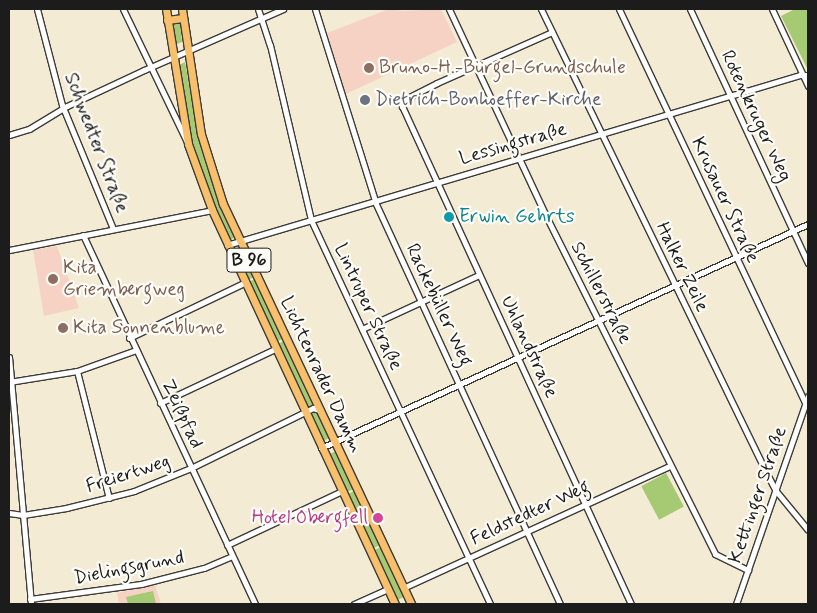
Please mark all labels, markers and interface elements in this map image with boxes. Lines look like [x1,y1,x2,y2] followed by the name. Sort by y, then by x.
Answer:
[715,46,797,186] street label: Rotenkruger Weg
[379,57,626,79] place label: Bruno-H.-Bürgel-Grundschule
[363,62,375,74] marker: Bruno-H.-Bürgel-Grundschule
[59,70,133,216] street label: Schwedter Straße
[375,89,601,111] place label: Dietrich-Bonhoeffer-Kirche
[359,94,371,106] marker: Dietrich-Bonhoeffer-Kirche
[457,118,569,170] street label: Lessingstraße
[686,134,764,266] street label: Krusauer Straße
[459,206,575,228] place label: Erwin Gehrts
[443,211,455,223] marker: Erwin Gehrts
[650,217,714,317] street label: Halker Zeile
[565,238,637,348] street label: Schillerstraße
[329,240,407,374] street label: Lintruper Straße
[401,240,477,370] street label: Rackebüller Weg
[225,244,273,276] road number: B 96
[63,257,185,301] place label: Kita Griembergweg
[47,273,59,285] marker: Kita Griembergweg
[274,291,368,459] street label: Lichtenrader Damm
[495,292,563,402] street label: Uhlandstraße
[73,317,224,339] place label: Kita Sonnenblume
[57,322,69,334] marker: Kita Sonnenblume
[156,376,208,452] street label: Zeißpfad
[724,424,792,566] street label: Kettinger Straße
[83,450,173,498] street label: Freiertweg
[467,475,593,551] street label: Feldstedter Weg
[250,507,368,529] place label: Hotel Obergfell
[372,512,384,524] marker: Hotel Obergfell
[72,546,186,590] street label: Dielingsgrund

